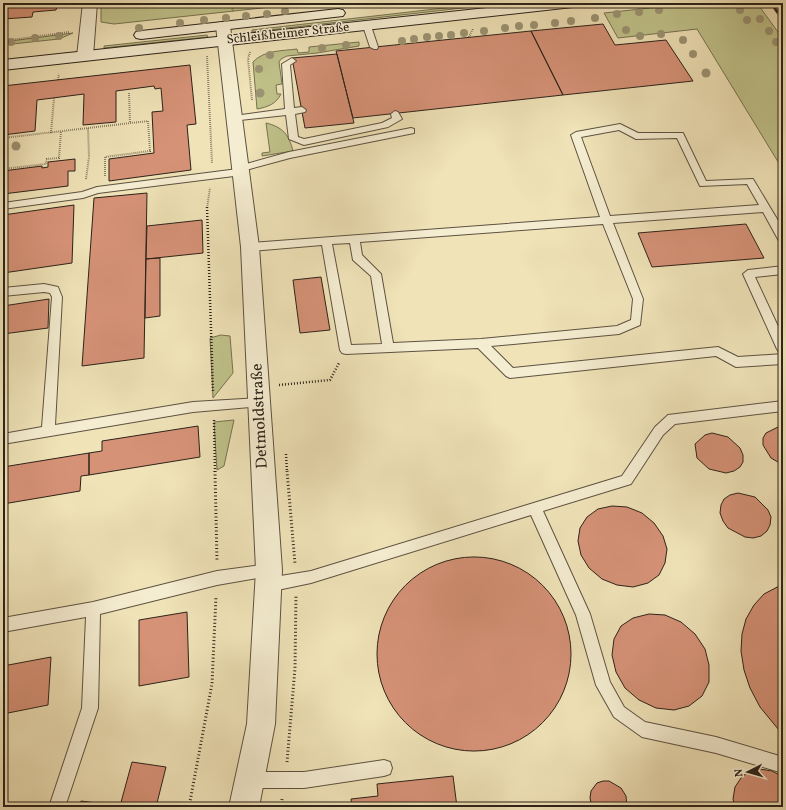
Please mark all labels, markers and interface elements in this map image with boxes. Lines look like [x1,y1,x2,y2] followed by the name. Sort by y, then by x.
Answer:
[226,19,350,49] street label: Schleißheimer Straße
[246,363,274,469] street label: Detmoldstraße
[728,752,768,792] north arrow
[732,768,747,778] text: N

